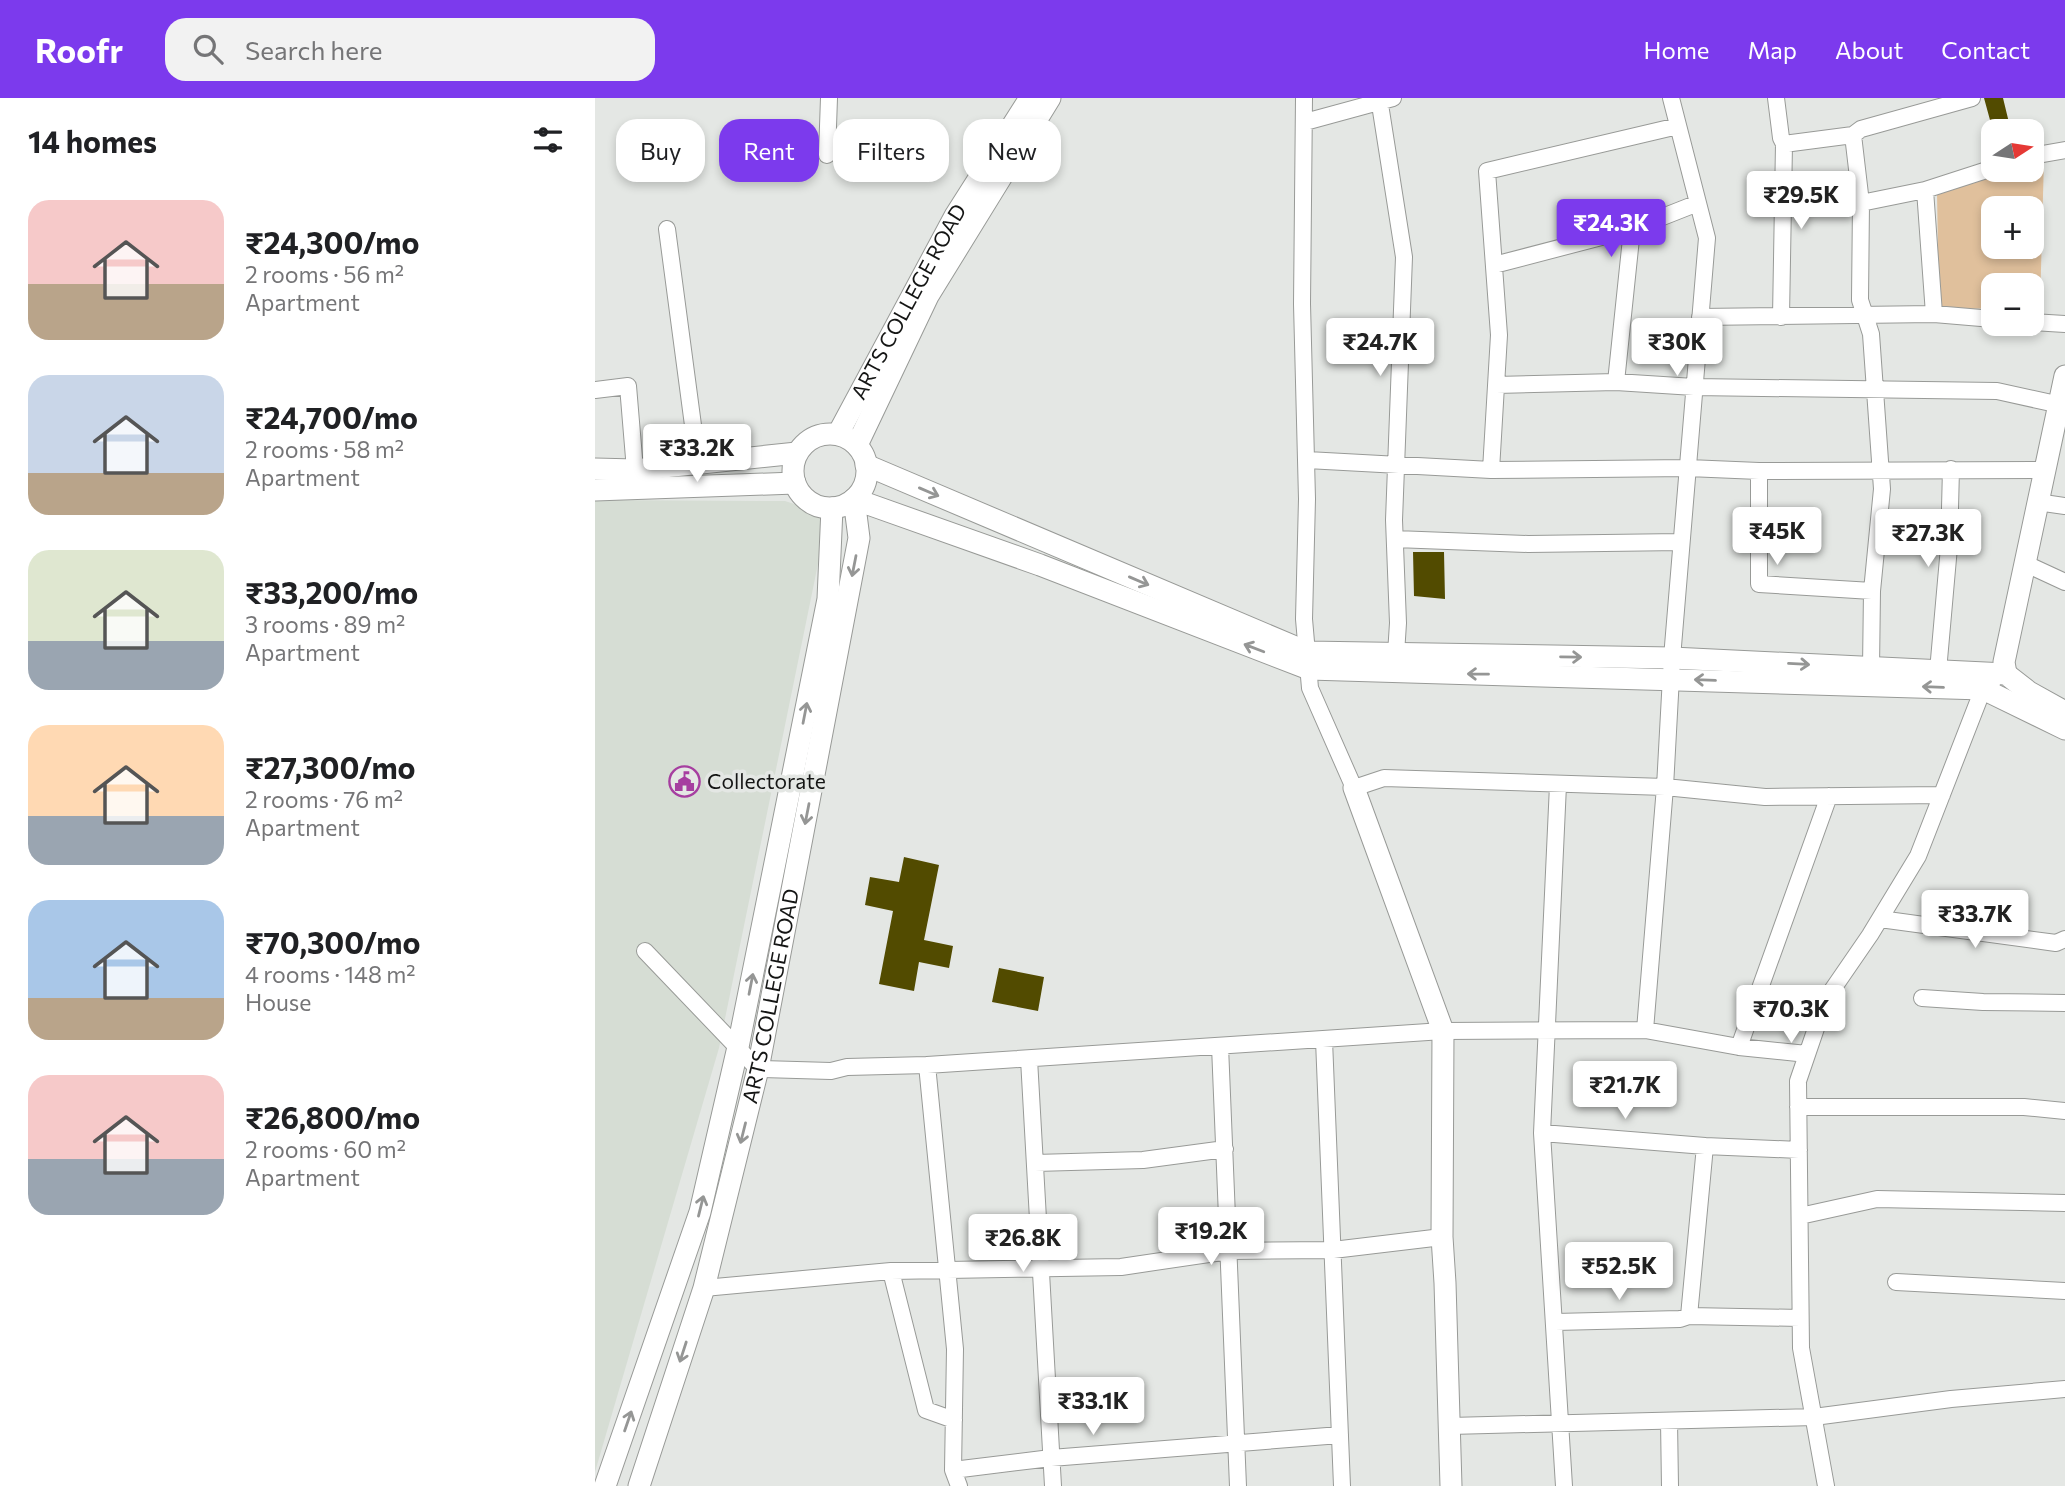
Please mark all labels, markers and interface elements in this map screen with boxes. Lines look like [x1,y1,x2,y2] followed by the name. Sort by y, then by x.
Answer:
[165,18,655,81] search box
[35,29,123,70] text: Roofr
[189,30,227,68] icon: search
[245,34,383,65] text: Search here
[1644,35,1710,64] text: Home
[1748,35,1797,64] text: Map
[1835,35,1903,64] text: About
[1941,35,2030,64] text: Contact
[616,119,705,182] chip: Buy
[719,119,819,182] chip: Rent
[833,119,949,182] chip: Filters
[963,119,1061,182] chip: New
[1981,119,2044,182] north arrow
[1981,119,2044,336] map controls
[529,121,567,159] icon: filters
[28,122,157,159] text: 14 homes
[1744,172,1858,231] pin: ₹29.5K
[1763,180,1839,208] text: ₹29.5K
[1981,196,2044,259] button: +
[845,199,971,403] street label: ARTS COLLEGE ROAD
[1554,200,1668,259] pin: ₹24.3K
[1573,208,1649,236] text: ₹24.3K
[245,223,419,260] text: ₹24,300/mo
[84,228,168,312] icon: home
[245,260,404,288] text: 2 rooms · 56 m²
[1981,273,2044,336] button: −
[245,288,360,316] text: Apartment
[1323,318,1437,378] pin: ₹24.7K
[1636,318,1718,378] pin: ₹30K
[1342,327,1418,355] text: ₹24.7K
[1648,327,1706,355] text: ₹30K
[245,398,418,435] text: ₹24,700/mo
[84,403,168,487] icon: home
[640,424,754,484] pin: ₹33.2K
[659,433,735,461] text: ₹33.2K
[245,435,404,463] text: 2 rooms · 58 m²
[245,463,360,491] text: Apartment
[918,486,939,499] one-way arrow
[1736,508,1818,567] pin: ₹45K
[1871,510,1985,569] pin: ₹27.3K
[1748,516,1806,544] text: ₹45K
[1891,518,1965,546] text: ₹27.3K
[847,554,860,577] one-way arrow
[245,573,418,610] text: ₹33,200/mo
[1127,575,1149,588] one-way arrow
[84,578,168,662] icon: home
[245,610,405,638] text: 3 rooms · 89 m²
[245,638,360,666] text: Apartment
[1244,641,1266,654] one-way arrow
[1560,650,1583,664] one-way arrow
[1787,658,1810,671] one-way arrow
[1467,667,1490,680] one-way arrow
[1694,673,1717,686] one-way arrow
[1921,681,1944,694] one-way arrow
[799,702,813,725] one-way arrow
[245,748,416,785] text: ₹27,300/mo
[84,753,168,837] icon: home
[667,765,701,799] public building icon: Collectorate
[707,768,826,793] place label: Collectorate
[245,785,403,813] text: 2 rooms · 76 m²
[800,802,813,825] one-way arrow
[245,813,360,841] text: Apartment
[736,886,803,1106] street label: ARTS COLLEGE ROAD
[1918,890,2032,950] pin: ₹33.7K
[1937,899,2013,927] text: ₹33.7K
[245,923,420,960] text: ₹70,300/mo
[84,928,168,1012] icon: home
[245,960,416,988] text: 4 rooms · 148 m²
[744,973,758,996] one-way arrow
[1734,986,1848,1045] pin: ₹70.3K
[245,988,311,1016] text: House
[1752,994,1830,1022] text: ₹70.3K
[1568,1062,1682,1121] pin: ₹21.7K
[1589,1070,1661,1098] text: ₹21.7K
[245,1098,420,1135] text: ₹26,800/mo
[84,1103,168,1187] icon: home
[735,1121,749,1144] one-way arrow
[245,1135,406,1163] text: 2 rooms · 60 m²
[245,1163,360,1191] text: Apartment
[695,1195,708,1218] one-way arrow
[1154,1208,1268,1267] pin: ₹19.2K
[966,1214,1080,1274] pin: ₹26.8K
[1174,1216,1248,1244] text: ₹19.2K
[984,1223,1062,1251] text: ₹26.8K
[1562,1242,1676,1302] pin: ₹52.5K
[1581,1251,1657,1279] text: ₹52.5K
[676,1341,688,1363] one-way arrow
[1036,1378,1150,1437] pin: ₹33.1K
[1057,1386,1129,1414] text: ₹33.1K
[623,1411,635,1433] one-way arrow

